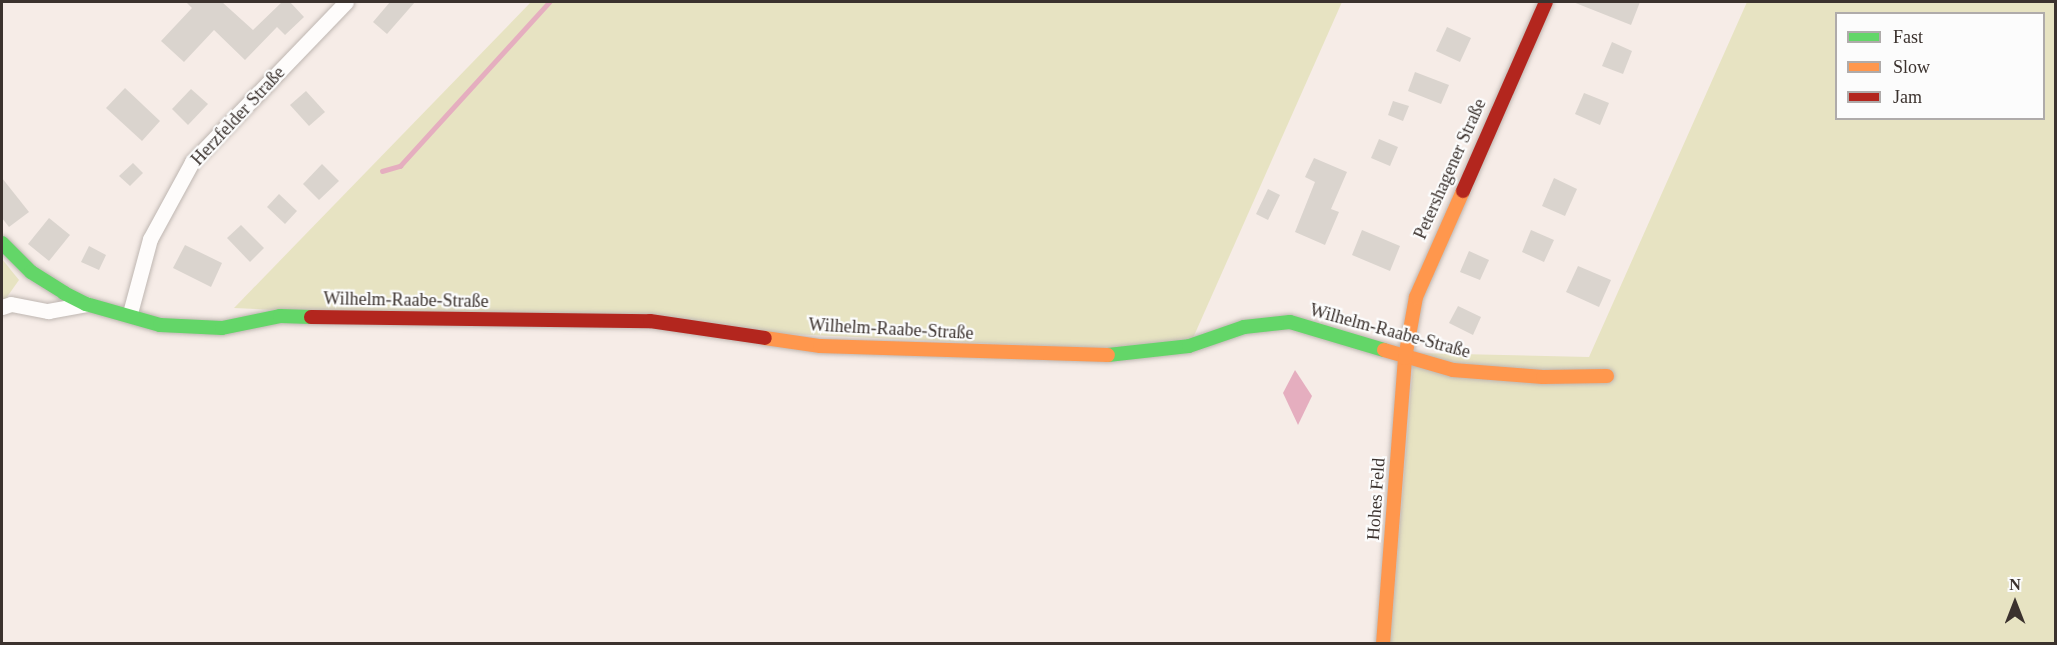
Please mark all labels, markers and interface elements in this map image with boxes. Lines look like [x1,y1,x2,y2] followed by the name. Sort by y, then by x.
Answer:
[1835,12,2045,120] legend
[1893,27,1923,47] text: Fast
[1893,57,1930,77] text: Slow
[187,62,289,170] street label: Herzfelder Straße
[1893,87,1922,107] text: Jam
[1409,95,1491,243] street label: Petershagener Straße
[323,288,489,312] street label: Wilhelm-Raabe-Straße
[1307,299,1473,363] street label: Wilhelm-Raabe-Straße
[808,314,974,344] street label: Wilhelm-Raabe-Straße
[1362,457,1390,541] street label: Hohes Feld
[1985,573,2045,633] north arrow
[2009,576,2021,593] text: N

